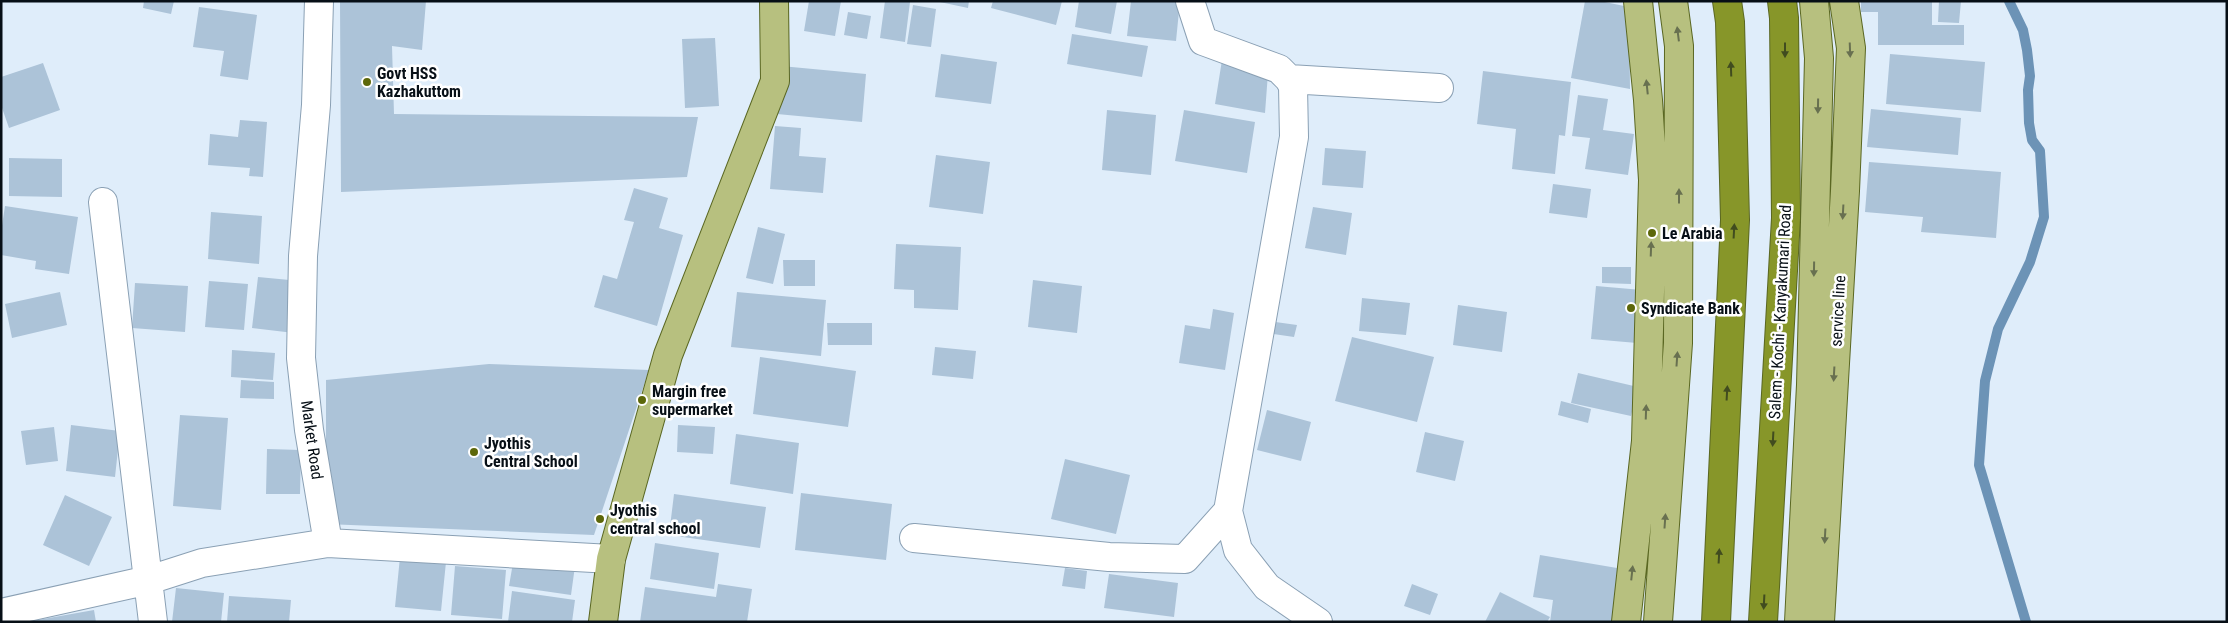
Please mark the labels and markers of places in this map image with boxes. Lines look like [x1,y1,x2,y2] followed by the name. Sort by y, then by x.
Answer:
[377,64,461,101] place label: Govt HSS Kazhakuttom
[361,76,373,88] marker: Govt HSS Kazhakuttom
[1662,224,1723,243] place label: Le Arabia
[1646,227,1658,239] marker: Le Arabia
[1641,299,1740,318] place label: Syndicate Bank
[1625,302,1637,314] marker: Syndicate Bank
[652,382,733,419] place label: Margin free supermarket
[636,394,648,406] marker: Margin free supermarket
[484,434,578,471] place label: Jyothis Central School
[468,446,480,458] marker: Jyothis Central School
[610,501,701,538] place label: Jyothis central school
[594,513,606,525] marker: Jyothis central school

